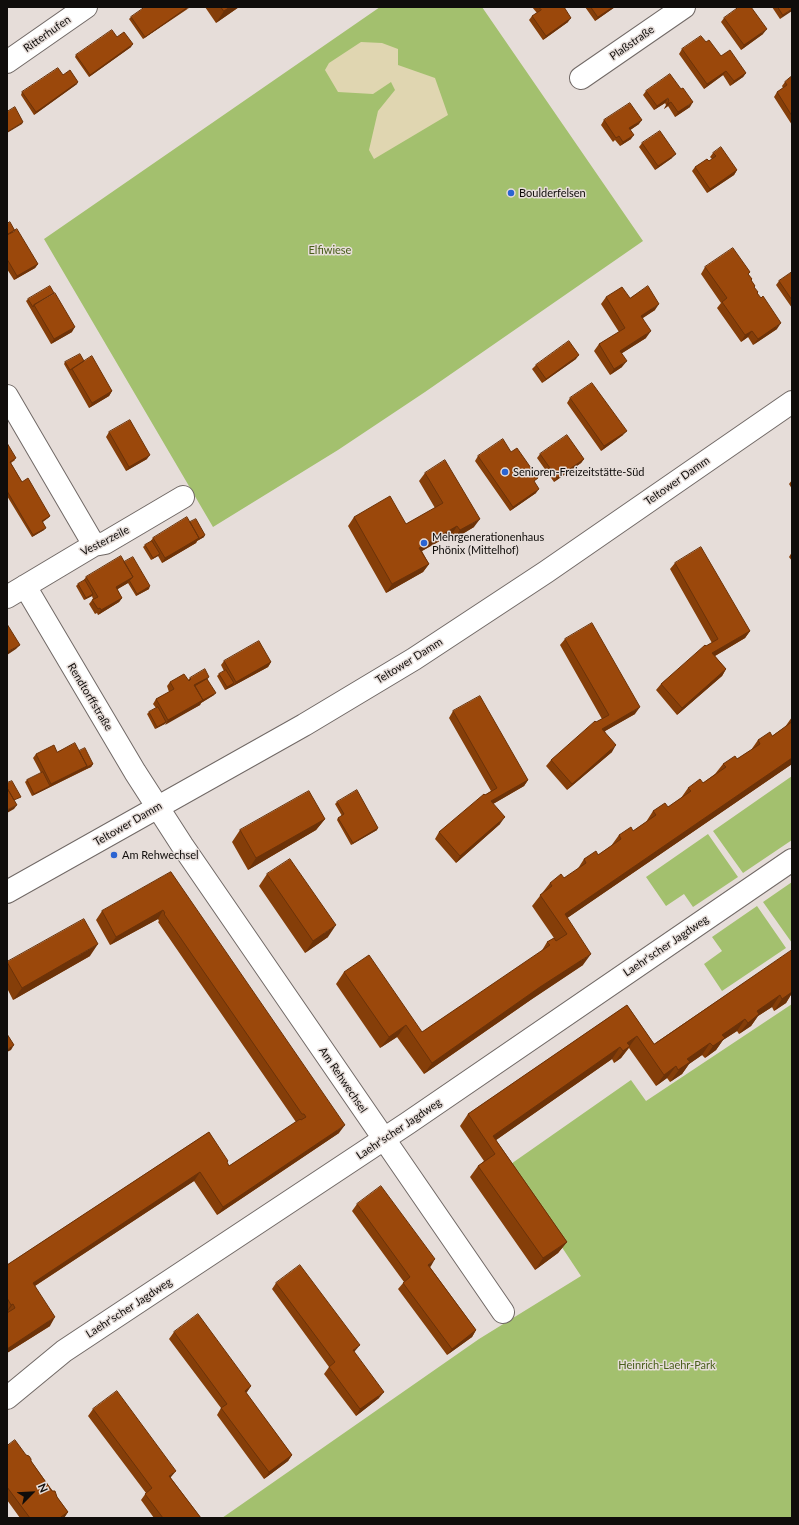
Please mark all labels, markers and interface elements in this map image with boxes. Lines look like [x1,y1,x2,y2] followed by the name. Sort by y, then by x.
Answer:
[21,13,73,55] street label: Ritterhufen
[607,23,657,63] street label: Plaßstraße
[519,186,586,200] place label: Boulderfelsen
[506,188,516,198] marker: Boulderfelsen
[309,243,351,257] park label: Elfiwiese
[642,454,712,508] street label: Teltower Damm
[513,465,644,479] place label: Senioren-Freizeitstätte-Süd
[500,467,510,477] marker: Senioren-Freizeitstätte-Süd
[79,523,131,559] street label: Vesterzeile
[432,530,544,556] place label: Mehrgenerationenhaus Phönix (Mittelhof)
[419,538,429,548] marker: Mehrgenerationenhaus Phönix (Mittelhof)
[373,635,445,687] street label: Teltower Damm
[65,661,115,733] street label: Rendtorffstraße
[92,799,164,849] street label: Teltower Damm
[122,848,199,862] place label: Am Rehwechsel
[109,850,119,860] marker: Am Rehwechsel
[621,913,711,979] street label: Laehr'scher Jagdweg
[316,1045,370,1115] street label: Am Rehwechsel
[354,1096,444,1162] street label: Laehr'scher Jagdweg
[84,1275,174,1341] street label: Laehr'scher Jagdweg
[618,1358,716,1372] park label: Heinrich-Laehr-Park
[12,1473,52,1513] north arrow
[36,1481,51,1494] text: N

